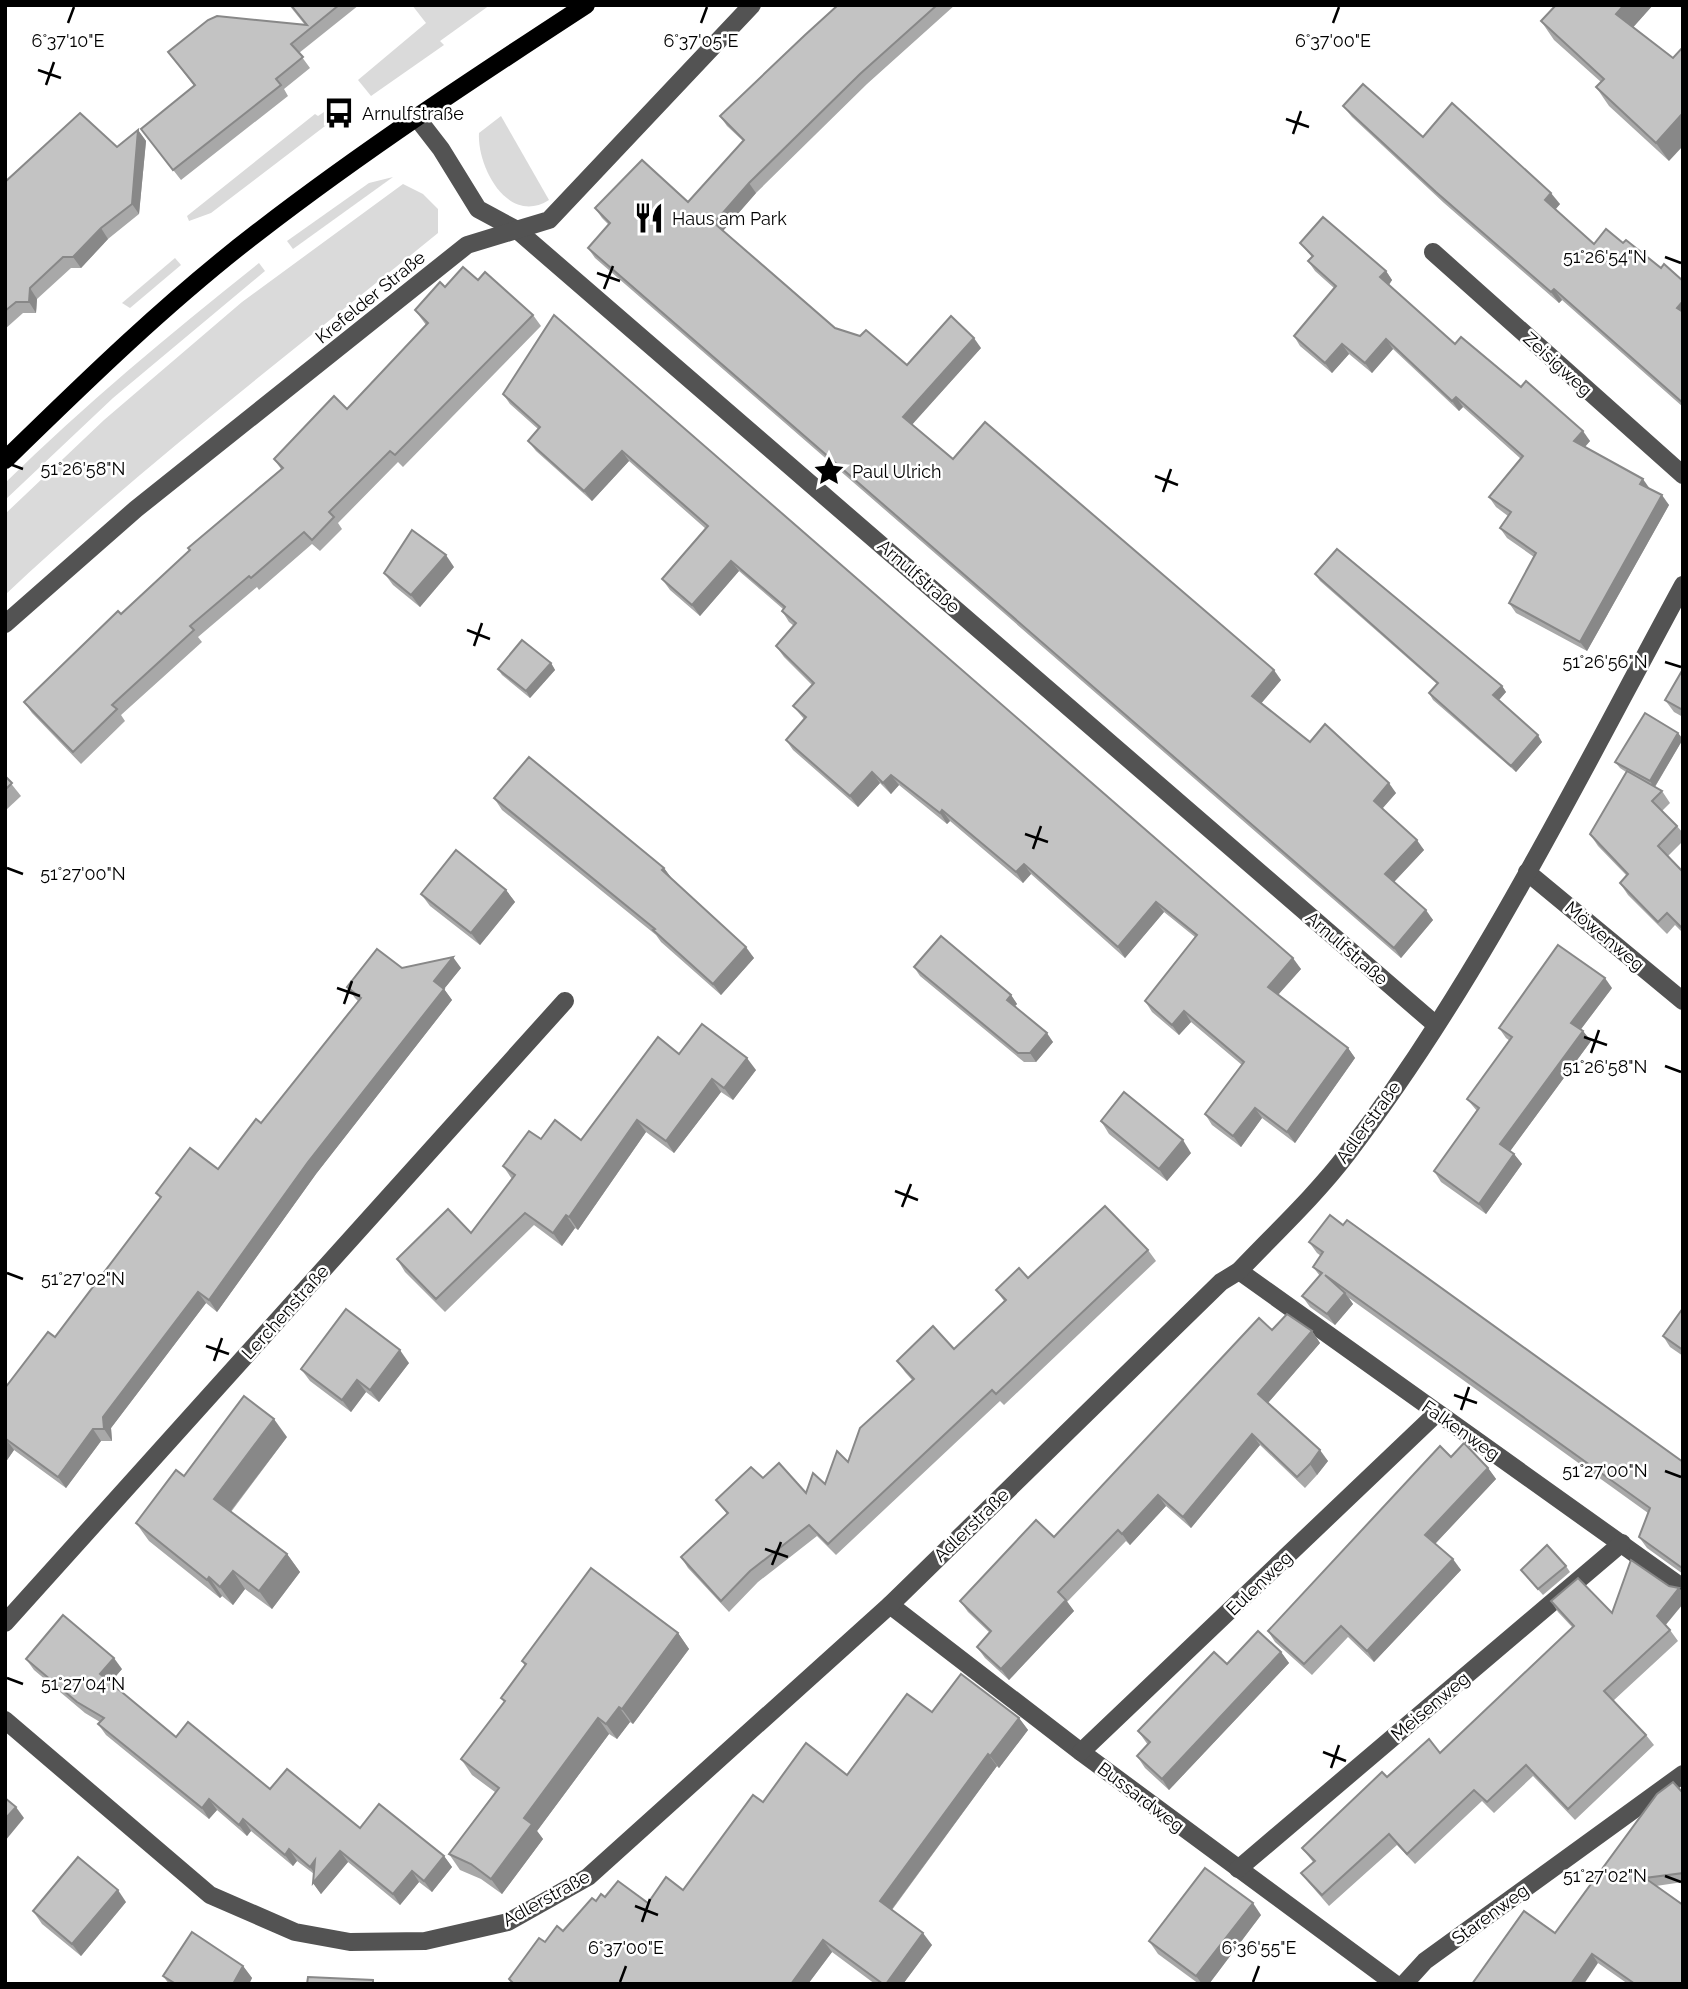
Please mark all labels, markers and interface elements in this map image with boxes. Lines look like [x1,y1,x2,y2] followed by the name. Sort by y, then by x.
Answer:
[32,30,104,51] text: 6°37'10"E
[664,30,739,51] text: 6°37'05"E
[1295,30,1371,51] text: 6°37'00"E
[322,96,356,130] bus stop icon: Arnulfstraße
[362,103,464,124] place label: Arnulfstraße
[632,201,666,235] restaurant icon: Haus am Park
[672,208,787,229] place label: Haus am Park
[311,246,429,348] street label: Krefelder Straße
[1563,246,1647,267] text: 51°26'54"N
[1519,328,1597,400] street label: Zeisigweg
[812,454,846,488] place icon: Paul Ulrich
[41,458,125,479] text: 51°26'58"N
[852,461,942,482] place label: Paul Ulrich
[874,535,965,618] street label: Arnulfstraße
[1562,651,1648,672] text: 51°26'56"N
[40,863,126,884] text: 51°27'00"N
[1561,897,1649,975] street label: Möwenweg
[1302,907,1393,990] street label: Arnulfstraße
[1563,1056,1647,1077] text: 51°26'58"N
[1331,1077,1405,1167] street label: Adlerstraße
[237,1260,333,1363] street label: Lerchenstraße
[41,1268,125,1289] text: 51°27'02"N
[1418,1396,1504,1464] street label: Falkenweg
[1562,1460,1648,1481] text: 51°27'00"N
[929,1484,1013,1566] street label: Adlerstraße
[1222,1547,1296,1619] street label: Eulenweg
[1387,1667,1473,1745] street label: Meisenweg
[41,1673,125,1694] text: 51°27'04"N
[1093,1758,1189,1836] street label: Bussardweg
[499,1865,594,1930] street label: Adlerstraße
[1563,1865,1647,1886] text: 51°27'02"N
[1448,1879,1532,1949] street label: Starenweg
[588,1937,664,1958] text: 6°37'00"E
[1222,1937,1296,1958] text: 6°36'55"E

